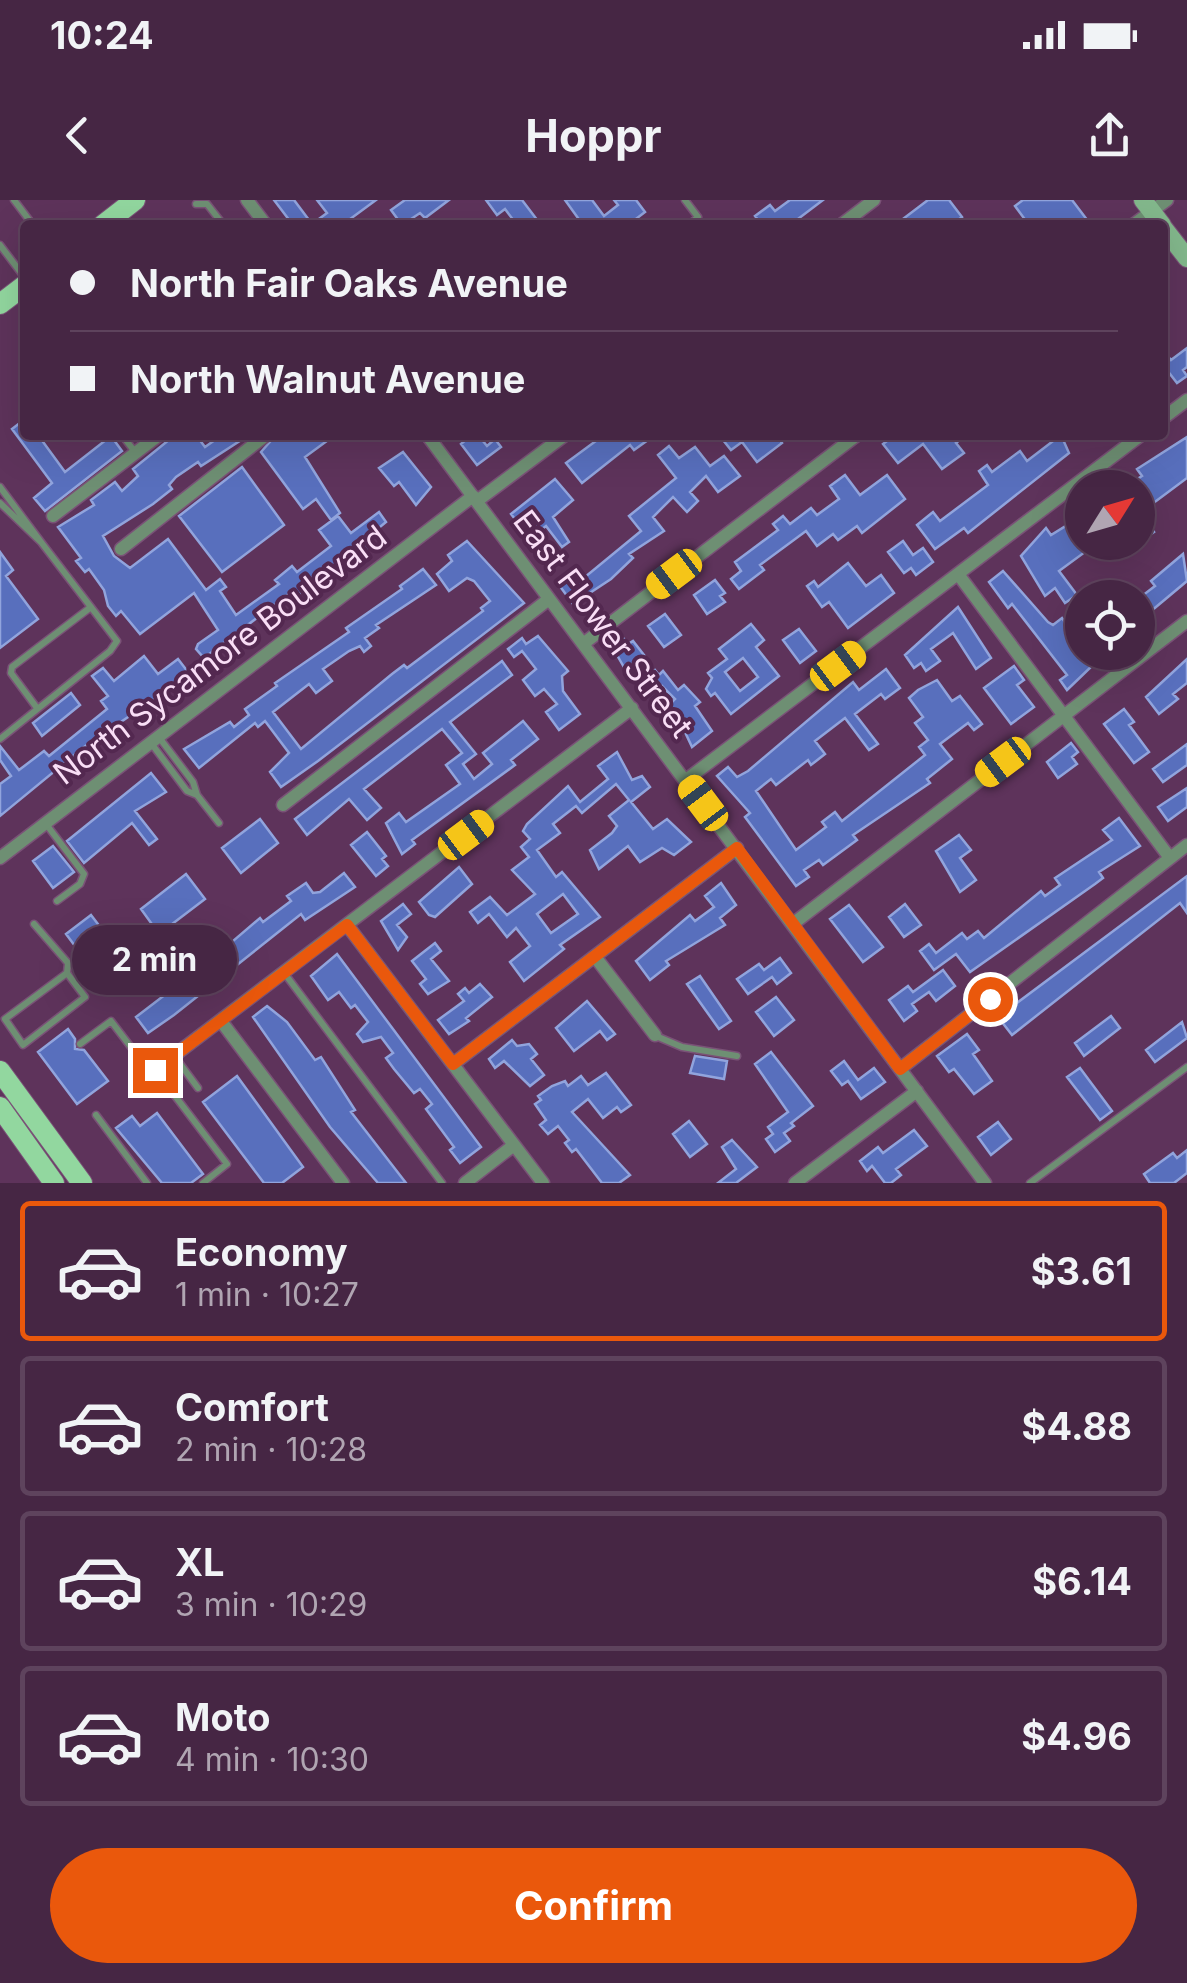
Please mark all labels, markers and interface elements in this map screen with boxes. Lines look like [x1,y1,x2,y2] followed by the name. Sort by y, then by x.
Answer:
[50,12,154,58] text: 10:24
[50,108,105,163] icon: back
[525,108,662,163] text: Hoppr
[1082,108,1137,163] icon: share
[130,260,568,306] text: North Fair Oaks Avenue
[130,356,525,402] text: North Walnut Avenue
[1065,470,1155,560] north arrow
[1065,470,1155,670] map controls
[505,502,702,745] street label: East Flower Street
[46,517,394,793] street label: North Sycamore Boulevard
[641,544,707,604] car
[1065,580,1155,670] button: locate
[805,636,871,696] car
[970,732,1036,792] car
[673,770,733,836] car
[433,805,499,865] car
[72,925,238,995] callout: 2 min
[112,940,197,979] text: 2 min
[968,977,1013,1022] route start
[133,1048,178,1093] route end
[55,1226,145,1316] icon: car
[175,1229,348,1275] text: Economy
[1031,1248,1132,1294] text: $3.61
[175,1275,359,1314] text: 1 min · 10:27
[55,1381,145,1471] icon: car
[175,1384,329,1430] text: Comfort
[1022,1403,1132,1449] text: $4.88
[175,1430,367,1469] text: 2 min · 10:28
[55,1536,145,1626] icon: car
[175,1539,225,1585] text: XL
[1032,1558,1132,1604] text: $6.14
[175,1585,367,1624] text: 3 min · 10:29
[55,1691,145,1781] icon: car
[175,1694,271,1740] text: Moto
[1021,1713,1132,1759] text: $4.96
[175,1740,369,1779] text: 4 min · 10:30
[50,1848,1137,1963] button: Confirm

